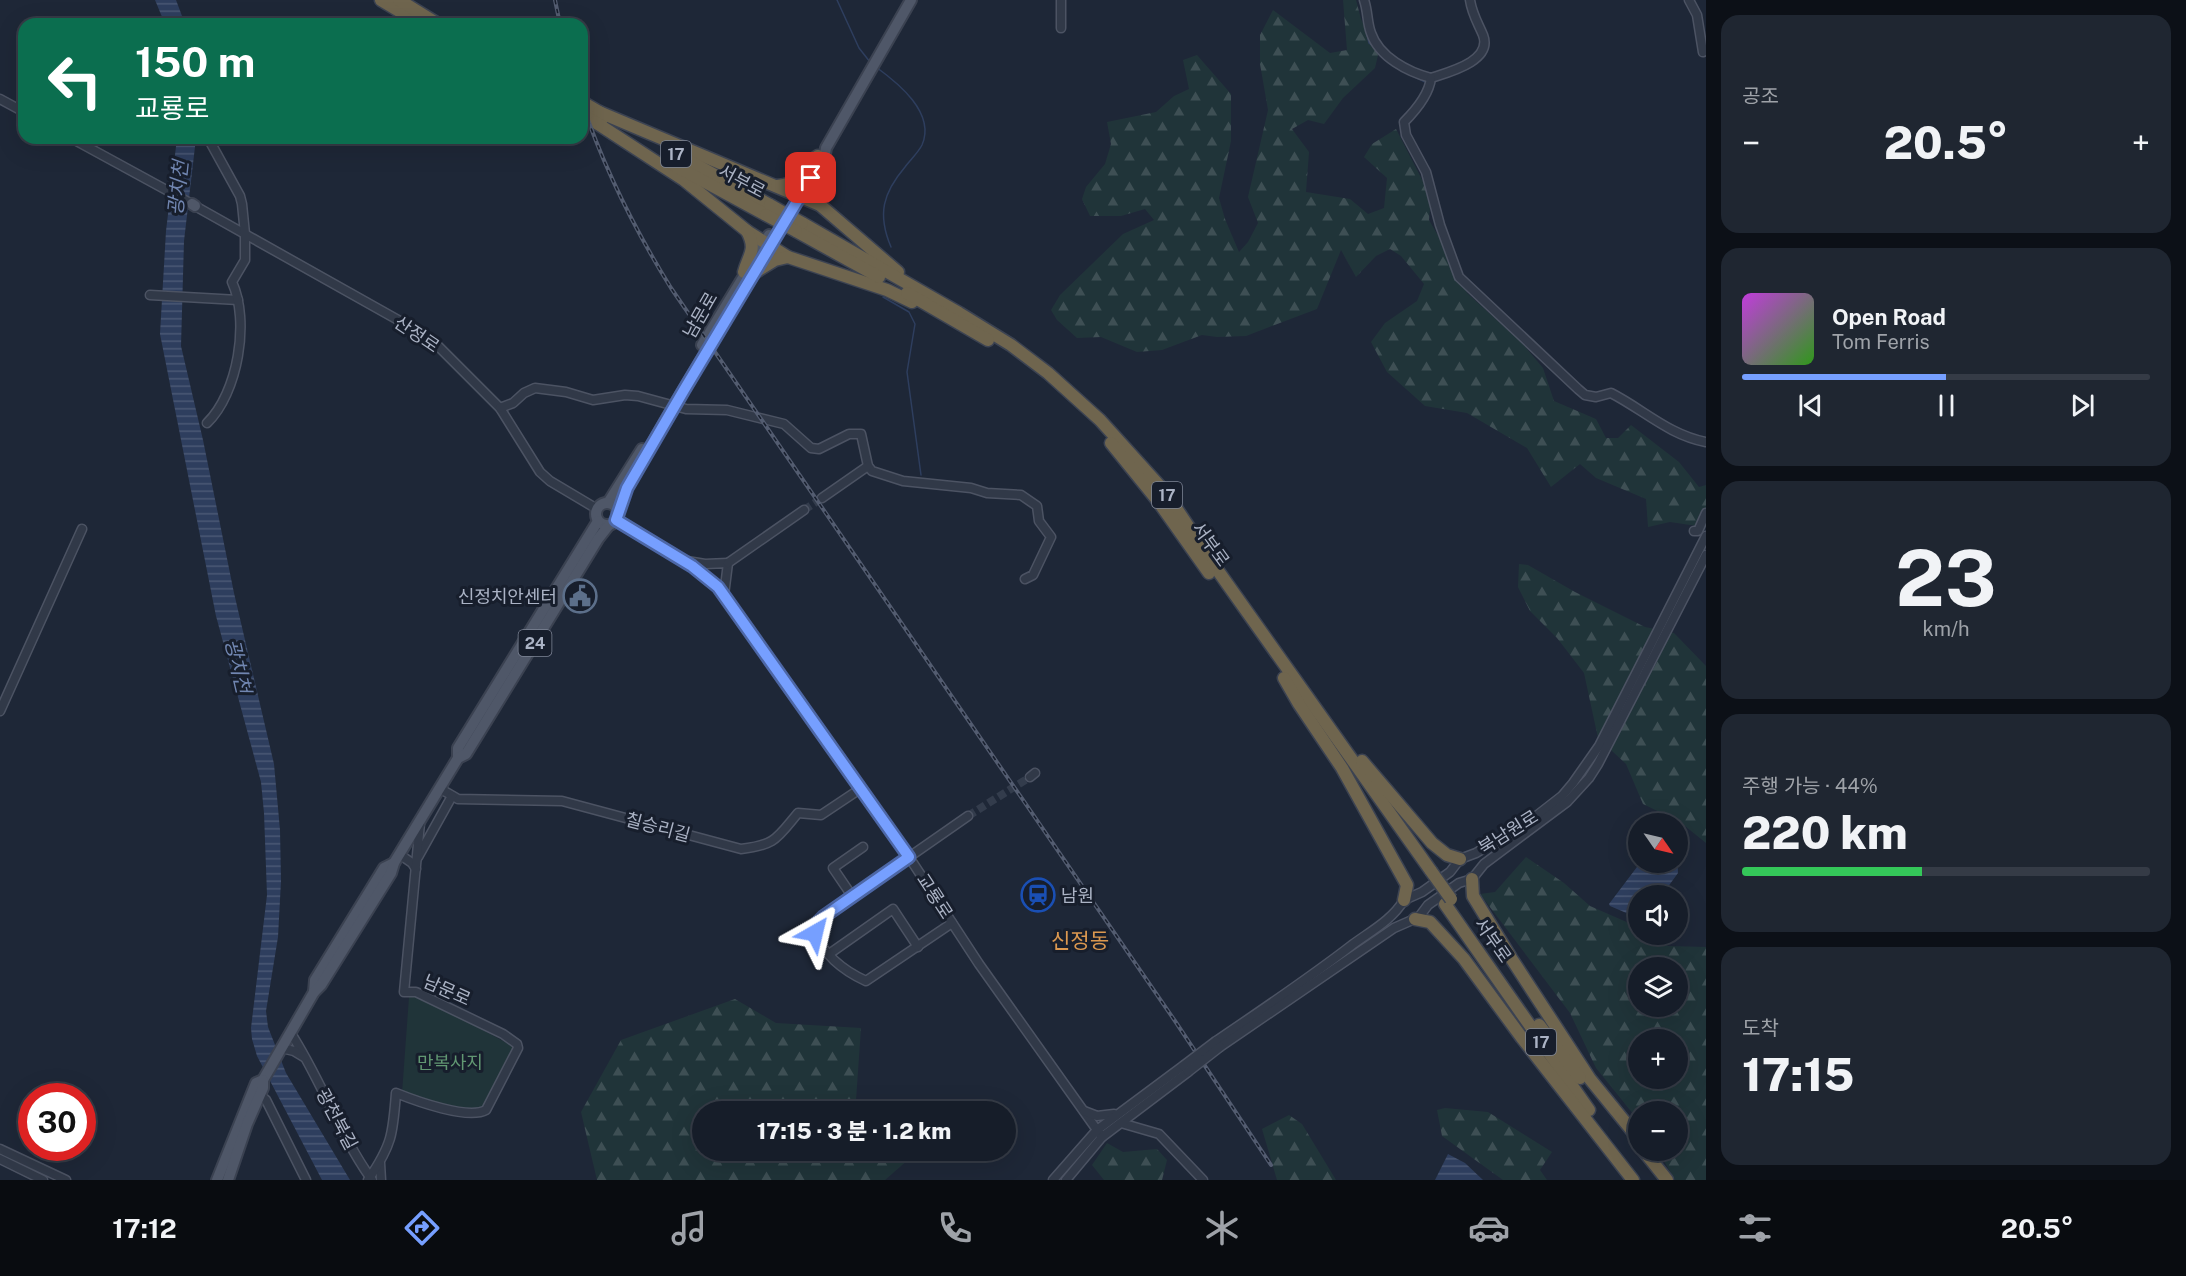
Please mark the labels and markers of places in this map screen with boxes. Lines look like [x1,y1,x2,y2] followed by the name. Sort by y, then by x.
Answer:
[785,152,836,203] pin
[562,578,598,614] public building icon: 신정치안센터
[458,586,557,607] place label: 신정치안센터
[1020,877,1056,913] station icon: 남원
[1061,885,1094,906] place label: 남원

